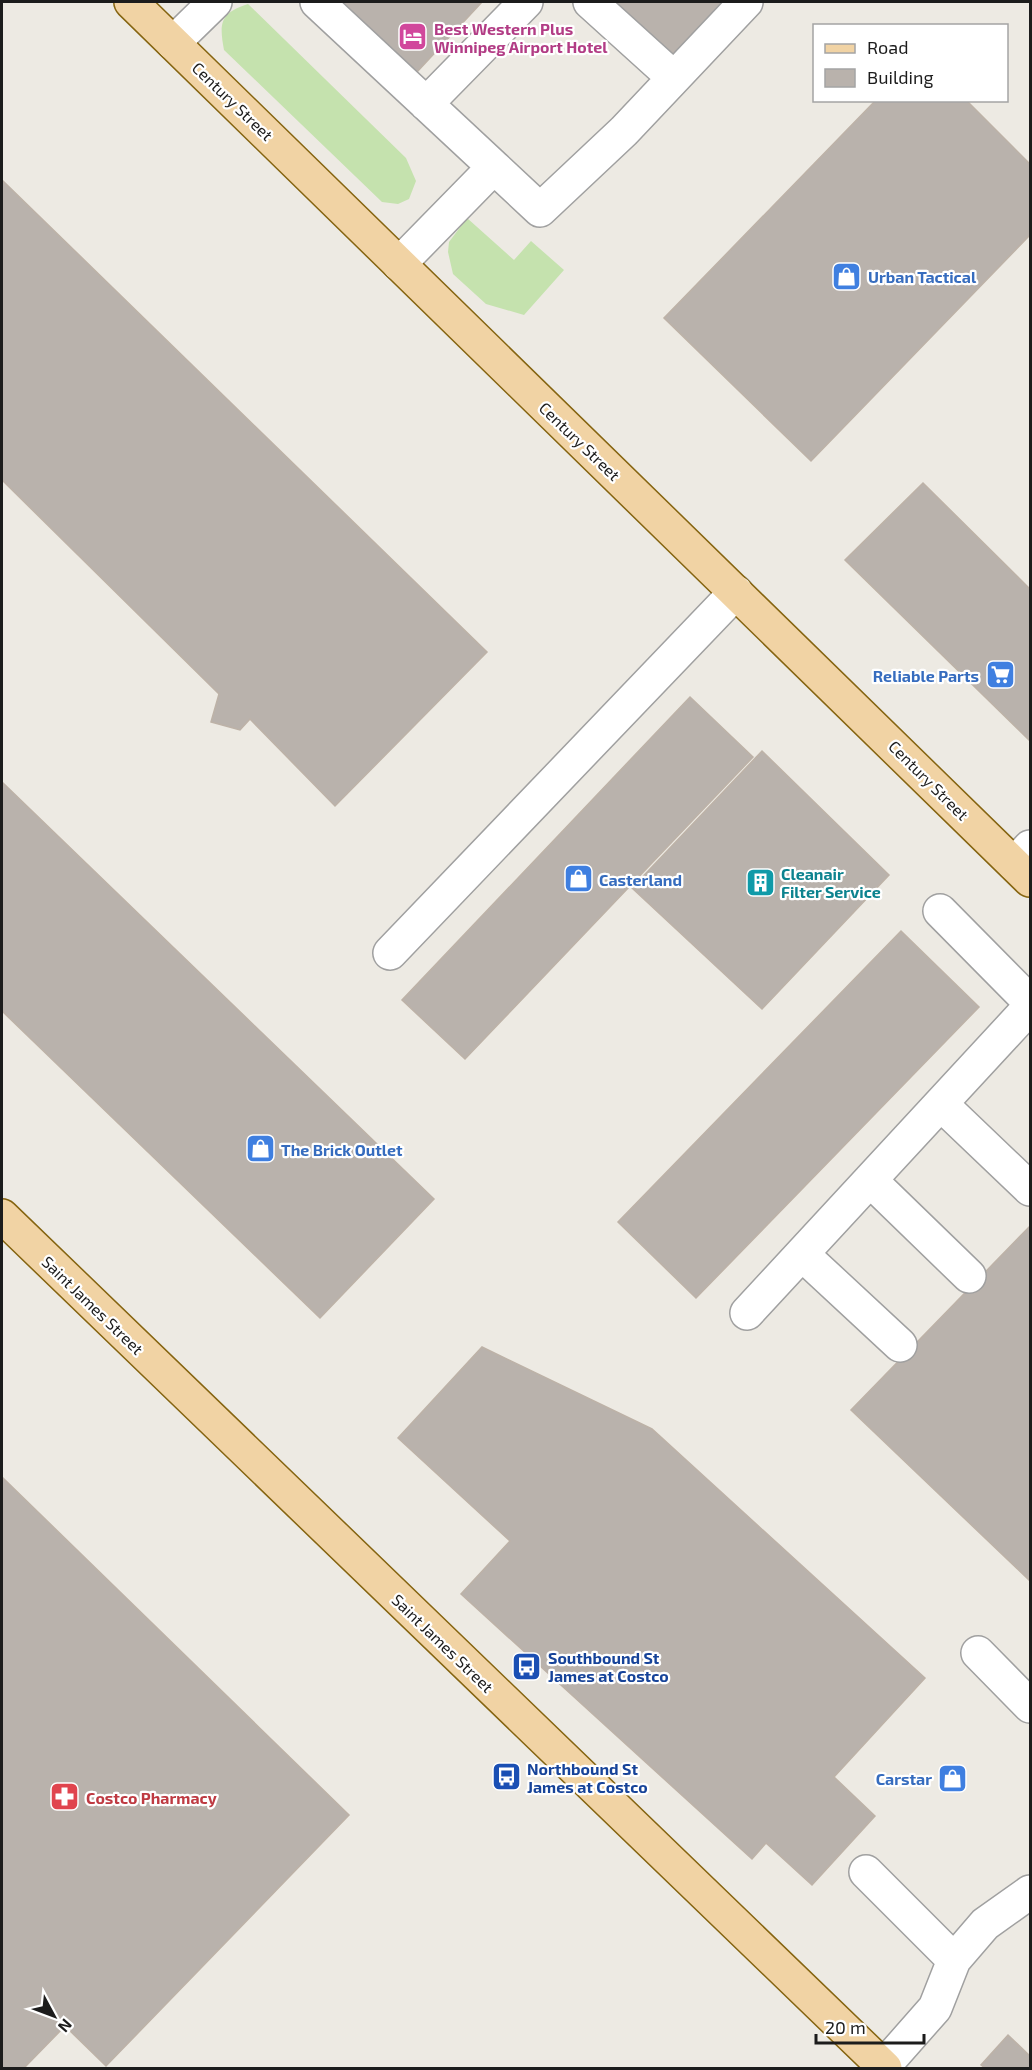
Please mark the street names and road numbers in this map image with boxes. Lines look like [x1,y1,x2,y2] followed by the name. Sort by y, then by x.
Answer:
[189,58,277,144] street label: Century Street
[536,398,624,484] street label: Century Street
[885,736,973,824] street label: Century Street
[38,1252,148,1358] street label: Saint James Street
[388,1590,498,1696] street label: Saint James Street

